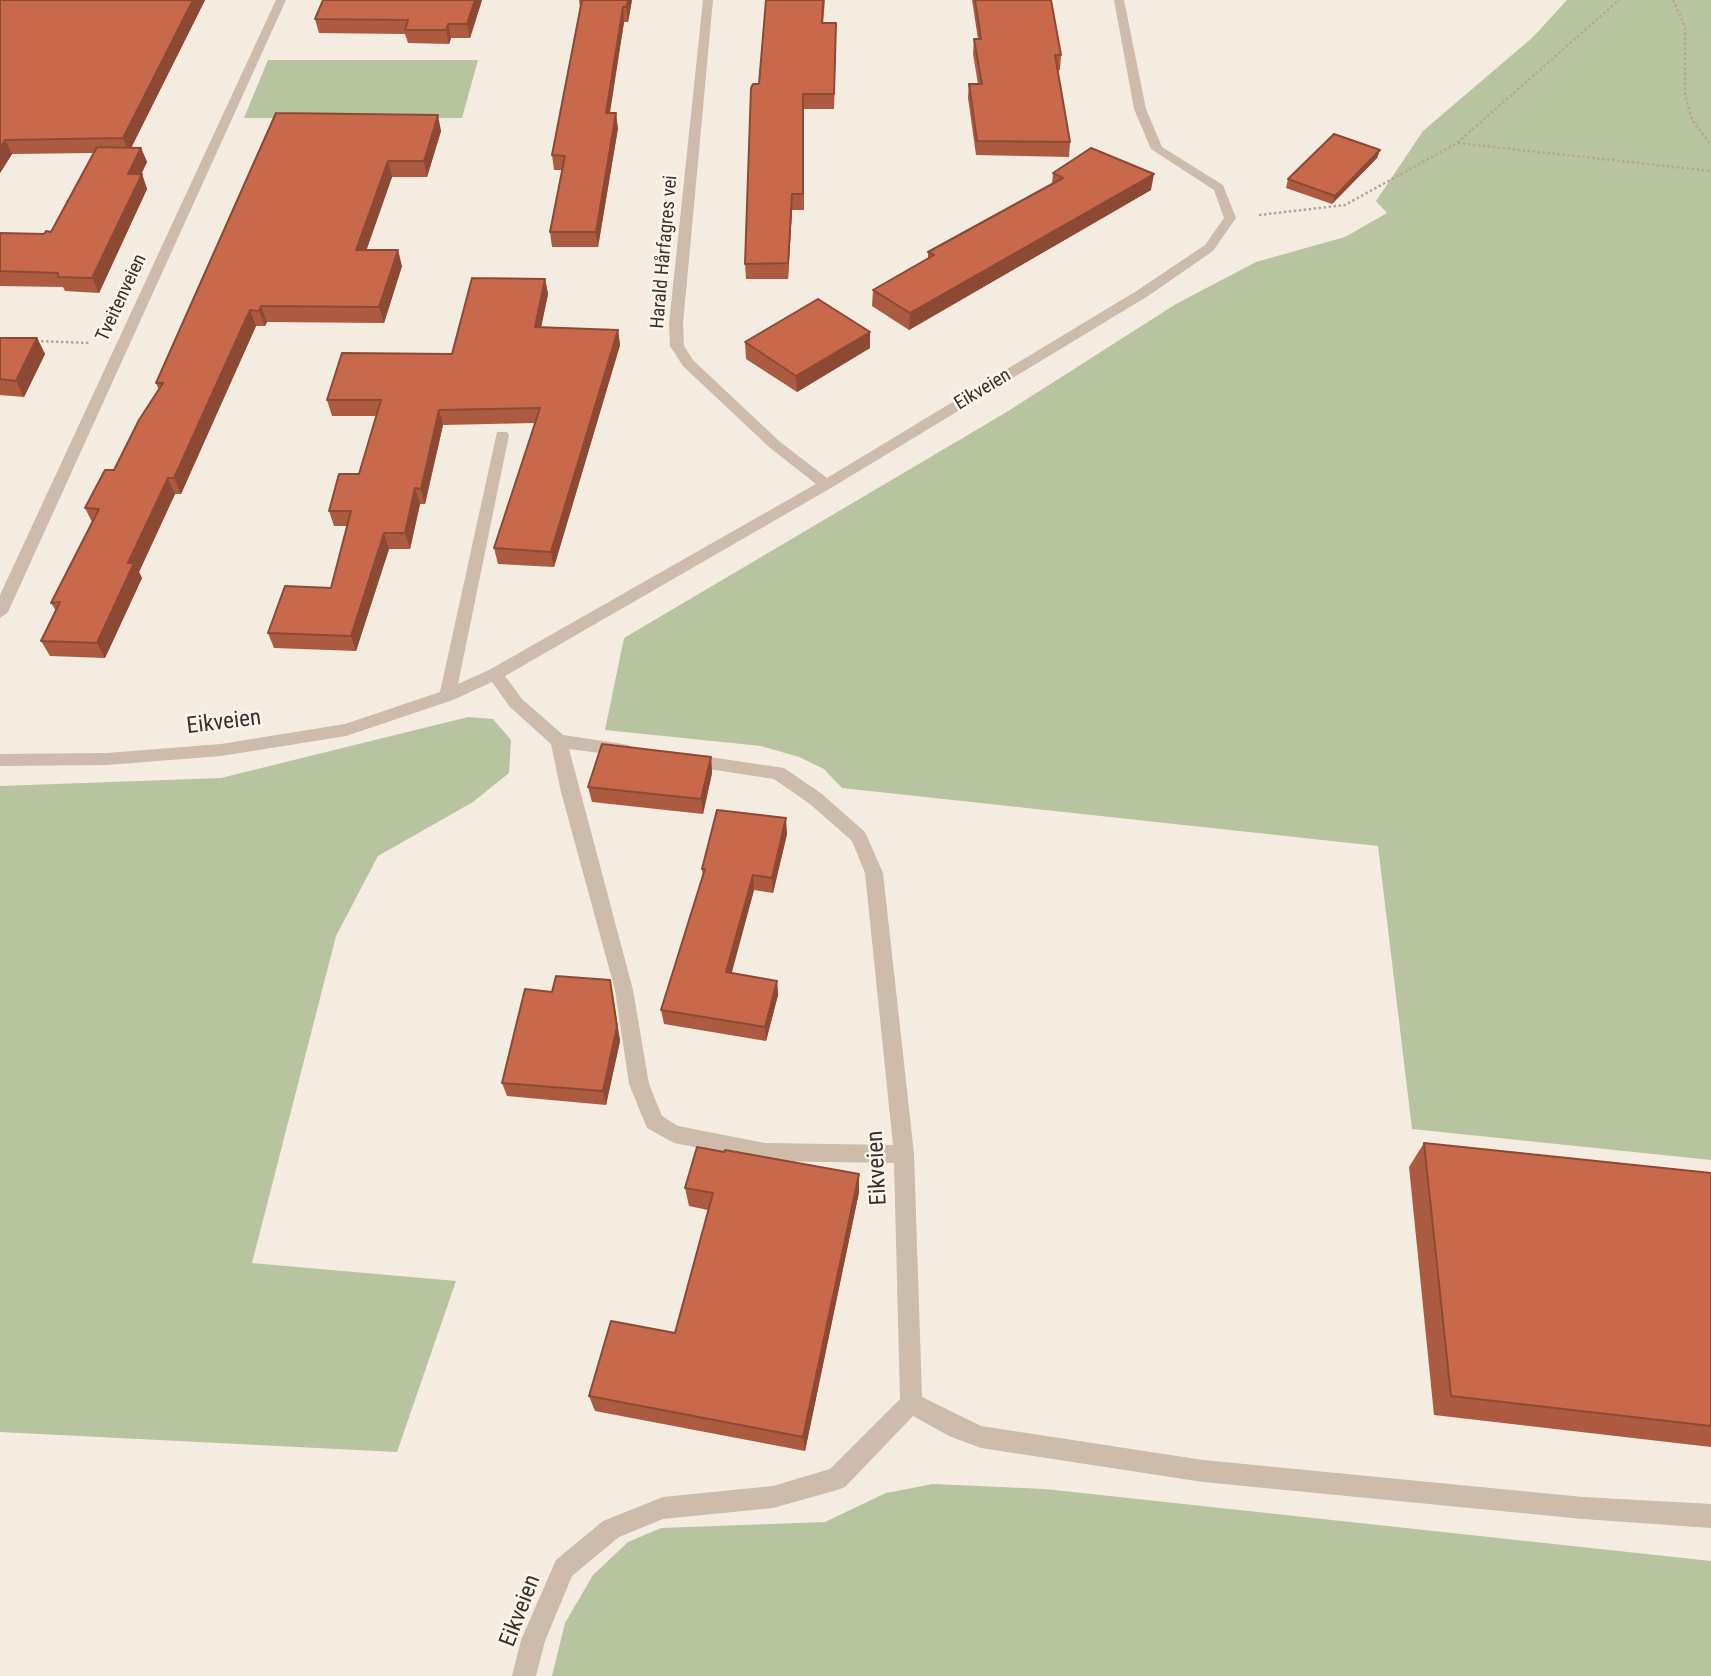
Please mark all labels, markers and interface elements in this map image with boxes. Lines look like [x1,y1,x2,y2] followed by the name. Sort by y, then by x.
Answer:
[647,174,683,330] street label: Harald Hårfagres vei
[92,251,152,345] street label: Tveitenveien
[951,364,1015,416] street label: Eikveien
[185,705,263,741] street label: Eikveien
[862,1130,894,1206] street label: Eikveien
[495,1571,547,1651] street label: Eikveien

